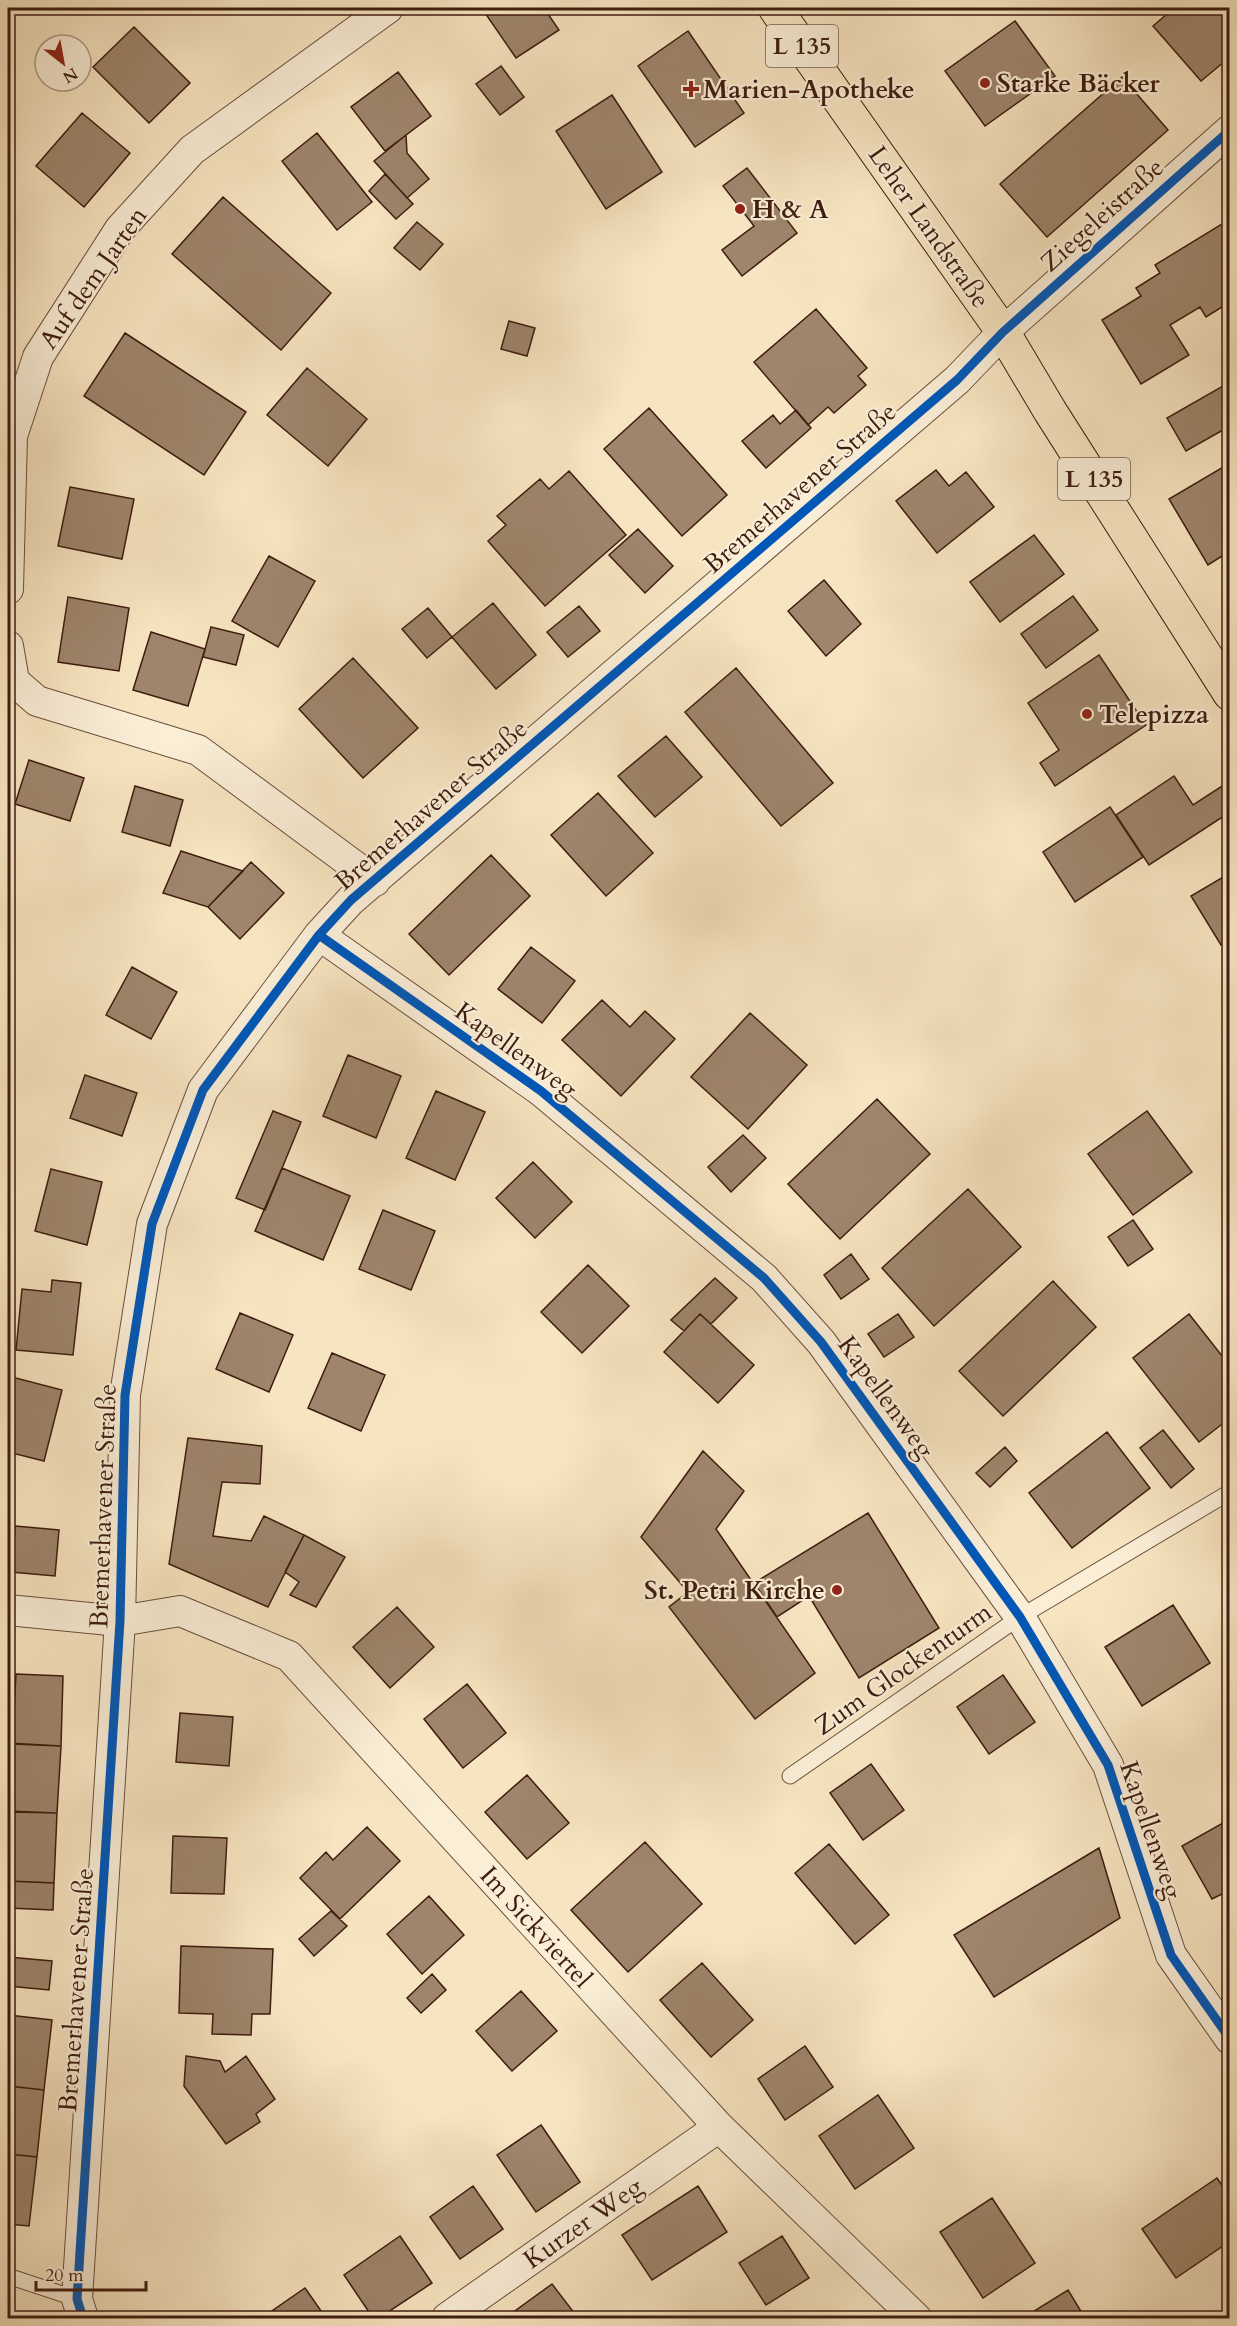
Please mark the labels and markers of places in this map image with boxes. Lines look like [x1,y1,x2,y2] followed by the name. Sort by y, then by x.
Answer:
[997,66,1160,101] place label: Starke Bäcker
[703,72,915,107] place label: Marien-Apotheke
[978,76,992,90] marker: Starke Bäcker
[684,82,698,96] marker: Marien-Apotheke
[752,192,829,227] place label: H & A
[733,202,747,216] marker: H & A
[1099,697,1209,732] place label: Telepizza
[1080,707,1094,721] marker: Telepizza
[644,1573,825,1608] place label: St. Petri Kirche
[830,1583,844,1597] marker: St. Petri Kirche

